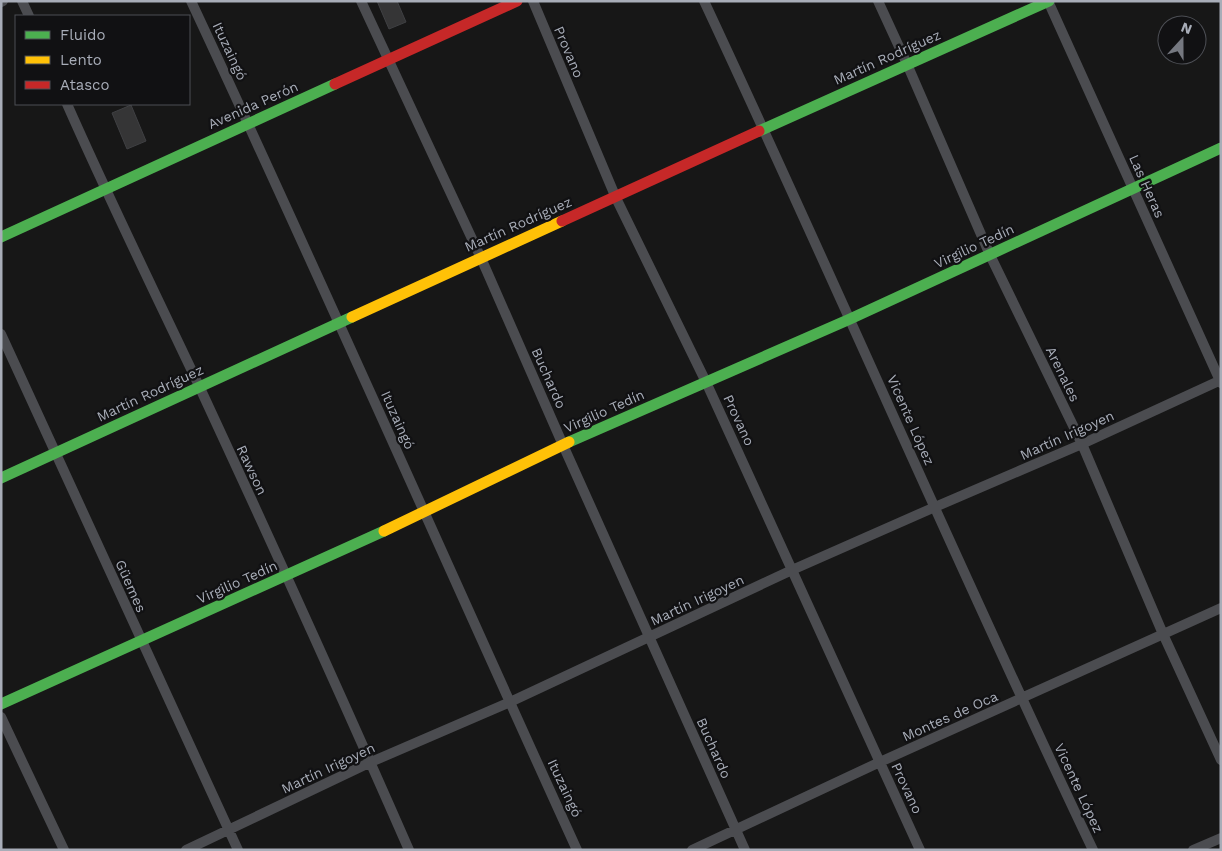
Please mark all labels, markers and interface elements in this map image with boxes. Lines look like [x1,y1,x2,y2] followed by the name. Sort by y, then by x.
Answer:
[15,15,190,105] legend
[1157,15,1207,65] north arrow
[210,19,250,83] street label: Ituzaingó
[1179,19,1194,37] text: N
[551,24,587,80] street label: Provano
[60,26,105,44] text: Fluido
[831,26,943,88] street label: Martín Rodríguez
[60,51,102,69] text: Lento
[60,76,109,94] text: Atasco
[206,78,300,132] street label: Avenida Perón
[1126,152,1168,220] street label: Las Heras
[462,193,574,255] street label: Martín Rodríguez
[932,221,1016,271] street label: Virgilio Tedín
[1043,344,1083,404] street label: Arenales
[528,345,570,411] street label: Buchardo
[94,361,206,425] street label: Martín Rodríguez
[884,372,938,468] street label: Vicente López
[561,386,647,436] street label: Virgilio Tedín
[378,388,418,452] street label: Ituzaingó
[720,392,758,448] street label: Provano
[1018,407,1116,463] street label: Martín Irigoyen
[234,443,270,497] street label: Rawson
[112,557,150,615] street label: Güemes
[194,557,280,607] street label: Virgilio Tedín
[648,571,746,629] street label: Martín Irigoyen
[900,688,1000,744] street label: Montes de Oca
[693,715,735,781] street label: Buchardo
[279,739,377,797] street label: Martín Irigoyen
[1051,741,1107,835] street label: Vicente López
[545,756,585,820] street label: Ituzaingó
[888,760,926,816] street label: Provano

